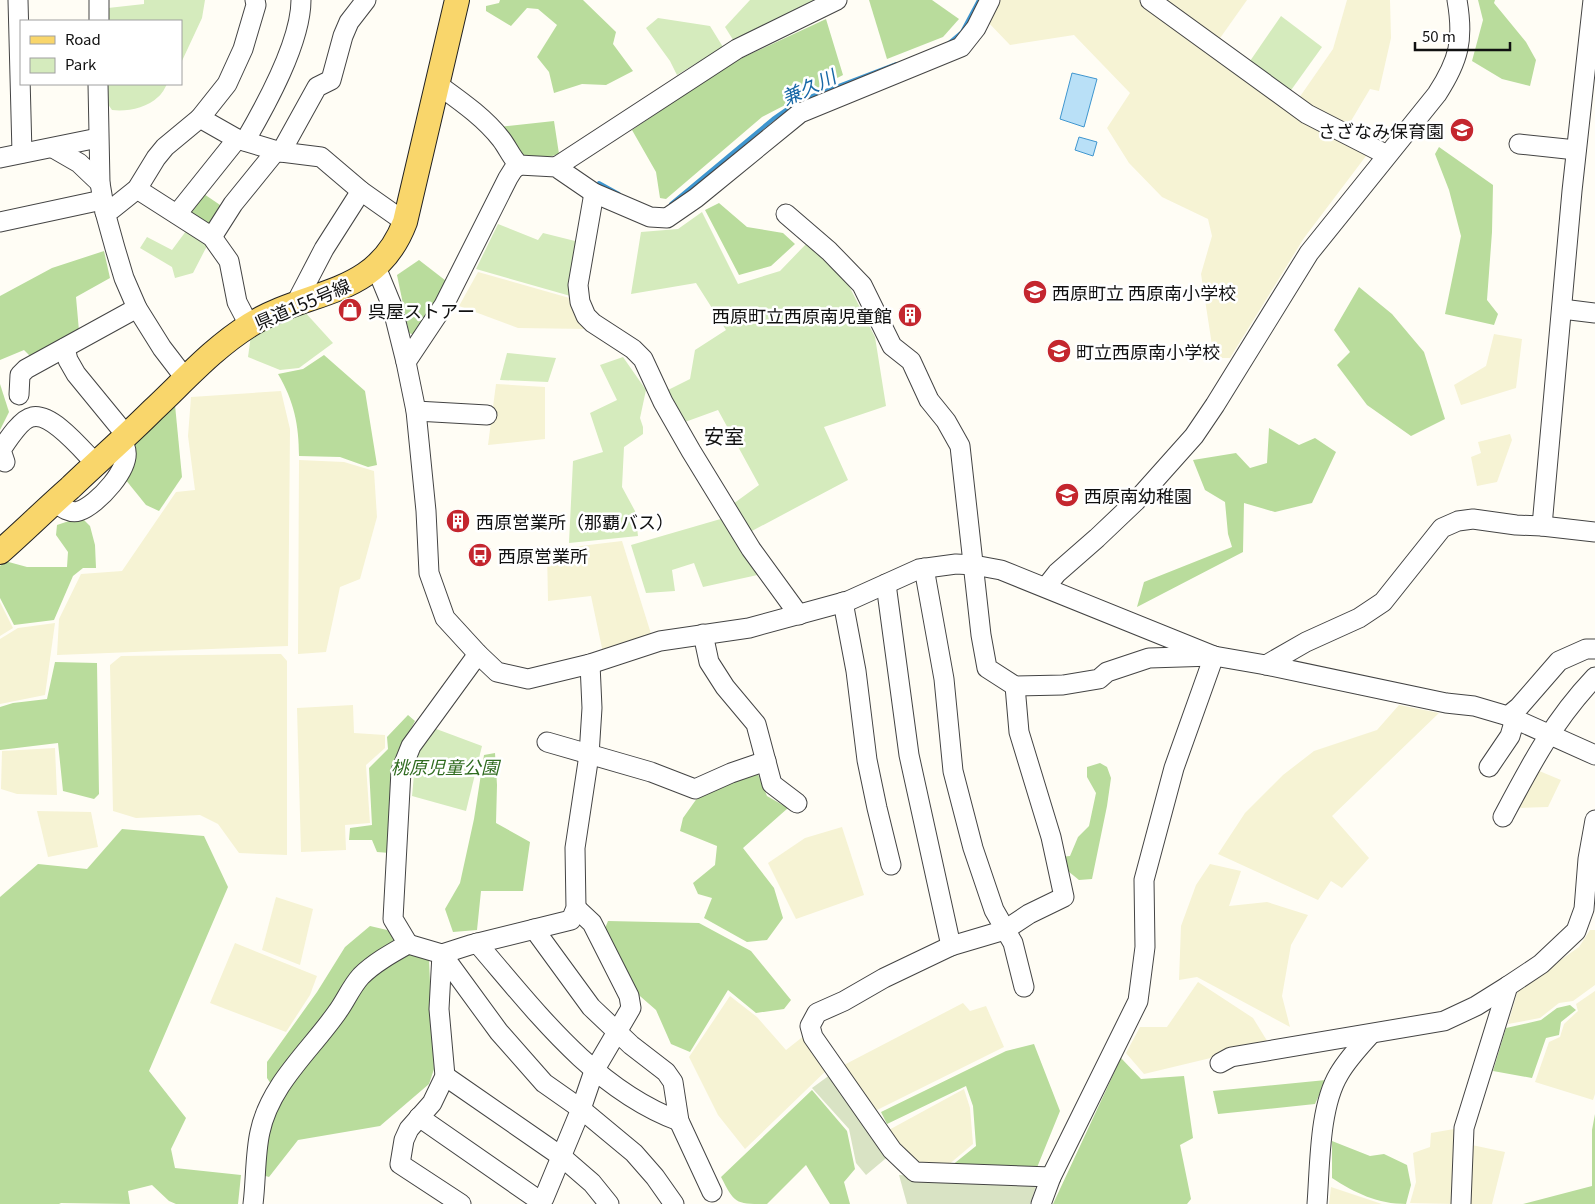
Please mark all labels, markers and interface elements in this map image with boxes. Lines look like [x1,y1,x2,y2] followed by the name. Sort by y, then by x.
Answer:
[20,20,182,85] legend
[1415,20,1510,52] scale bar
[1422,25,1456,46] text: 50 m
[65,28,101,49] text: Road
[65,53,97,74] text: Park
[776,61,841,110] water label: 兼久川
[1318,117,1444,143] place label: さざなみ保育園
[1449,117,1475,143] school or university icon: さざなみ保育園
[250,271,354,335] street label: 県道155号線
[1022,279,1048,305] school or university icon: 西原町立 西原南小学校
[1052,279,1236,305] place label: 西原町立 西原南小学校
[337,297,363,323] shop icon: 呉屋ストアー
[368,297,475,323] place label: 呉屋ストアー
[712,302,892,328] place label: 西原町立西原南児童館
[897,302,923,328] building icon: 西原町立西原南児童館
[1046,338,1072,364] school or university icon: 町立西原南小学校
[1076,338,1220,364] place label: 町立西原南小学校
[704,421,744,450] district label: 安室
[1054,482,1080,508] school or university icon: 西原南幼稚園
[1084,482,1192,508] place label: 西原南幼稚園
[445,508,471,534] building icon: 西原営業所（那覇バス）
[476,508,674,534] place label: 西原営業所（那覇バス）
[467,542,493,568] bus stop icon: 西原営業所
[498,542,588,568] place label: 西原営業所
[391,753,502,779] park label: 桃原児童公園

